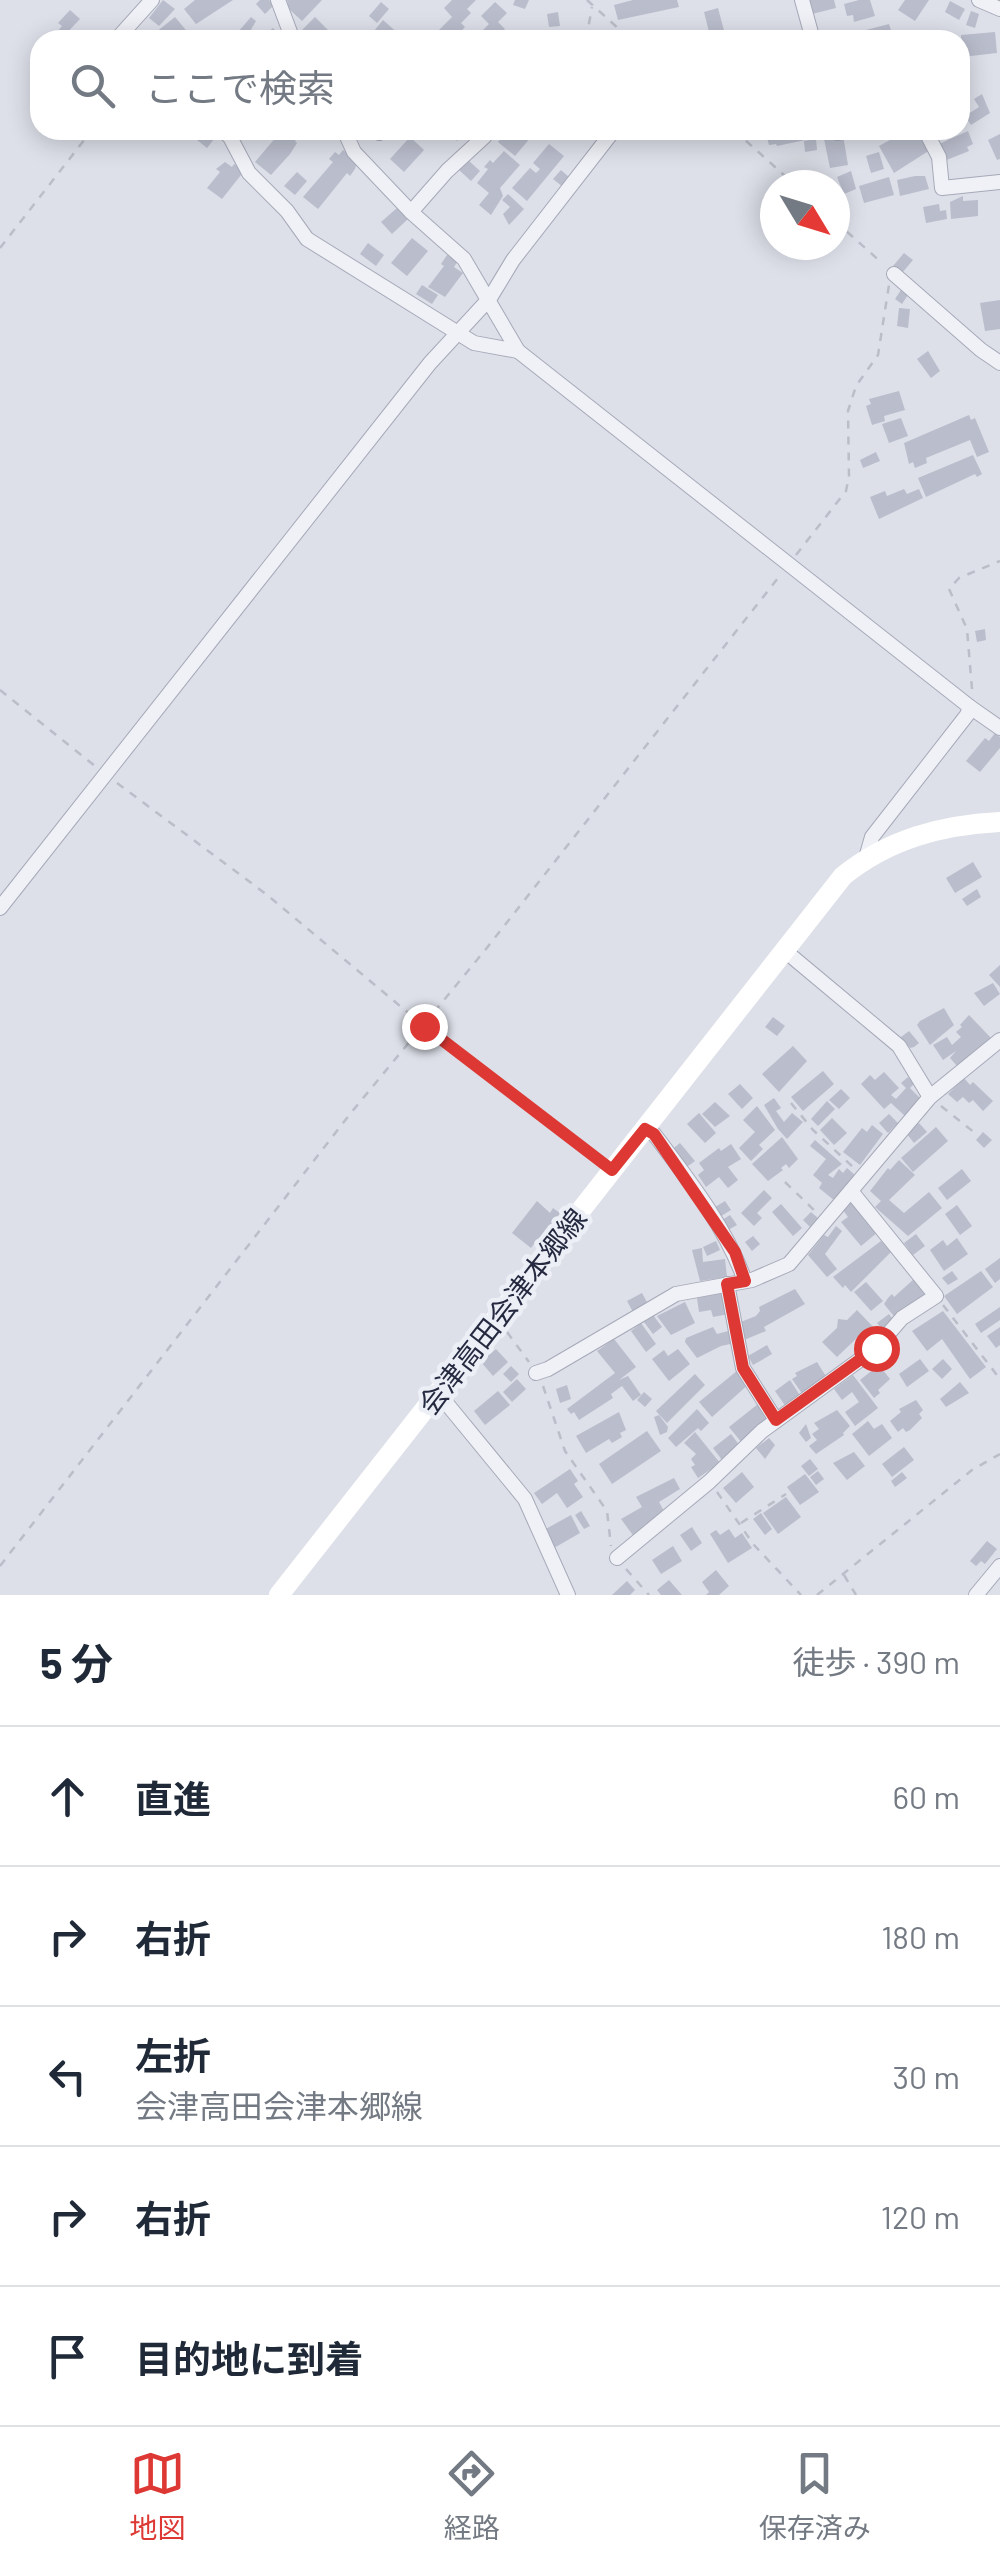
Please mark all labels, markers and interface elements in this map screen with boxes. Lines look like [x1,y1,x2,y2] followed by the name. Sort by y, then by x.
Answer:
[30,30,970,140] search box
[65,58,120,113] icon: search
[145,64,335,110] text: ここで検索
[760,170,850,260] north arrow
[402,1004,448,1050] route end
[411,1201,593,1421] street label: 会津高田会津本郷線
[854,1326,900,1372] route start
[40,1637,113,1687] text: 5 分
[792,1642,960,1680] text: 徒歩 · 390 m
[40,1769,95,1824] icon: ahead
[135,1775,211,1821] text: 直進
[893,1777,960,1815] text: 60 m
[40,1909,95,1964] icon: right
[135,1915,211,1961] text: 右折
[881,1917,960,1955] text: 180 m
[135,2032,211,2078] text: 左折
[40,2049,95,2104] icon: left
[893,2057,960,2095] text: 30 m
[135,2086,423,2124] text: 会津高田会津本郷線
[40,2189,95,2244] icon: right
[135,2195,211,2241] text: 右折
[881,2197,960,2235] text: 120 m
[40,2329,95,2384] icon: arrive
[135,2335,363,2381] text: 目的地に到着
[129,2446,185,2546] tab: 地図
[444,2446,500,2546] tab: 経路
[759,2446,871,2546] tab: 保存済み

